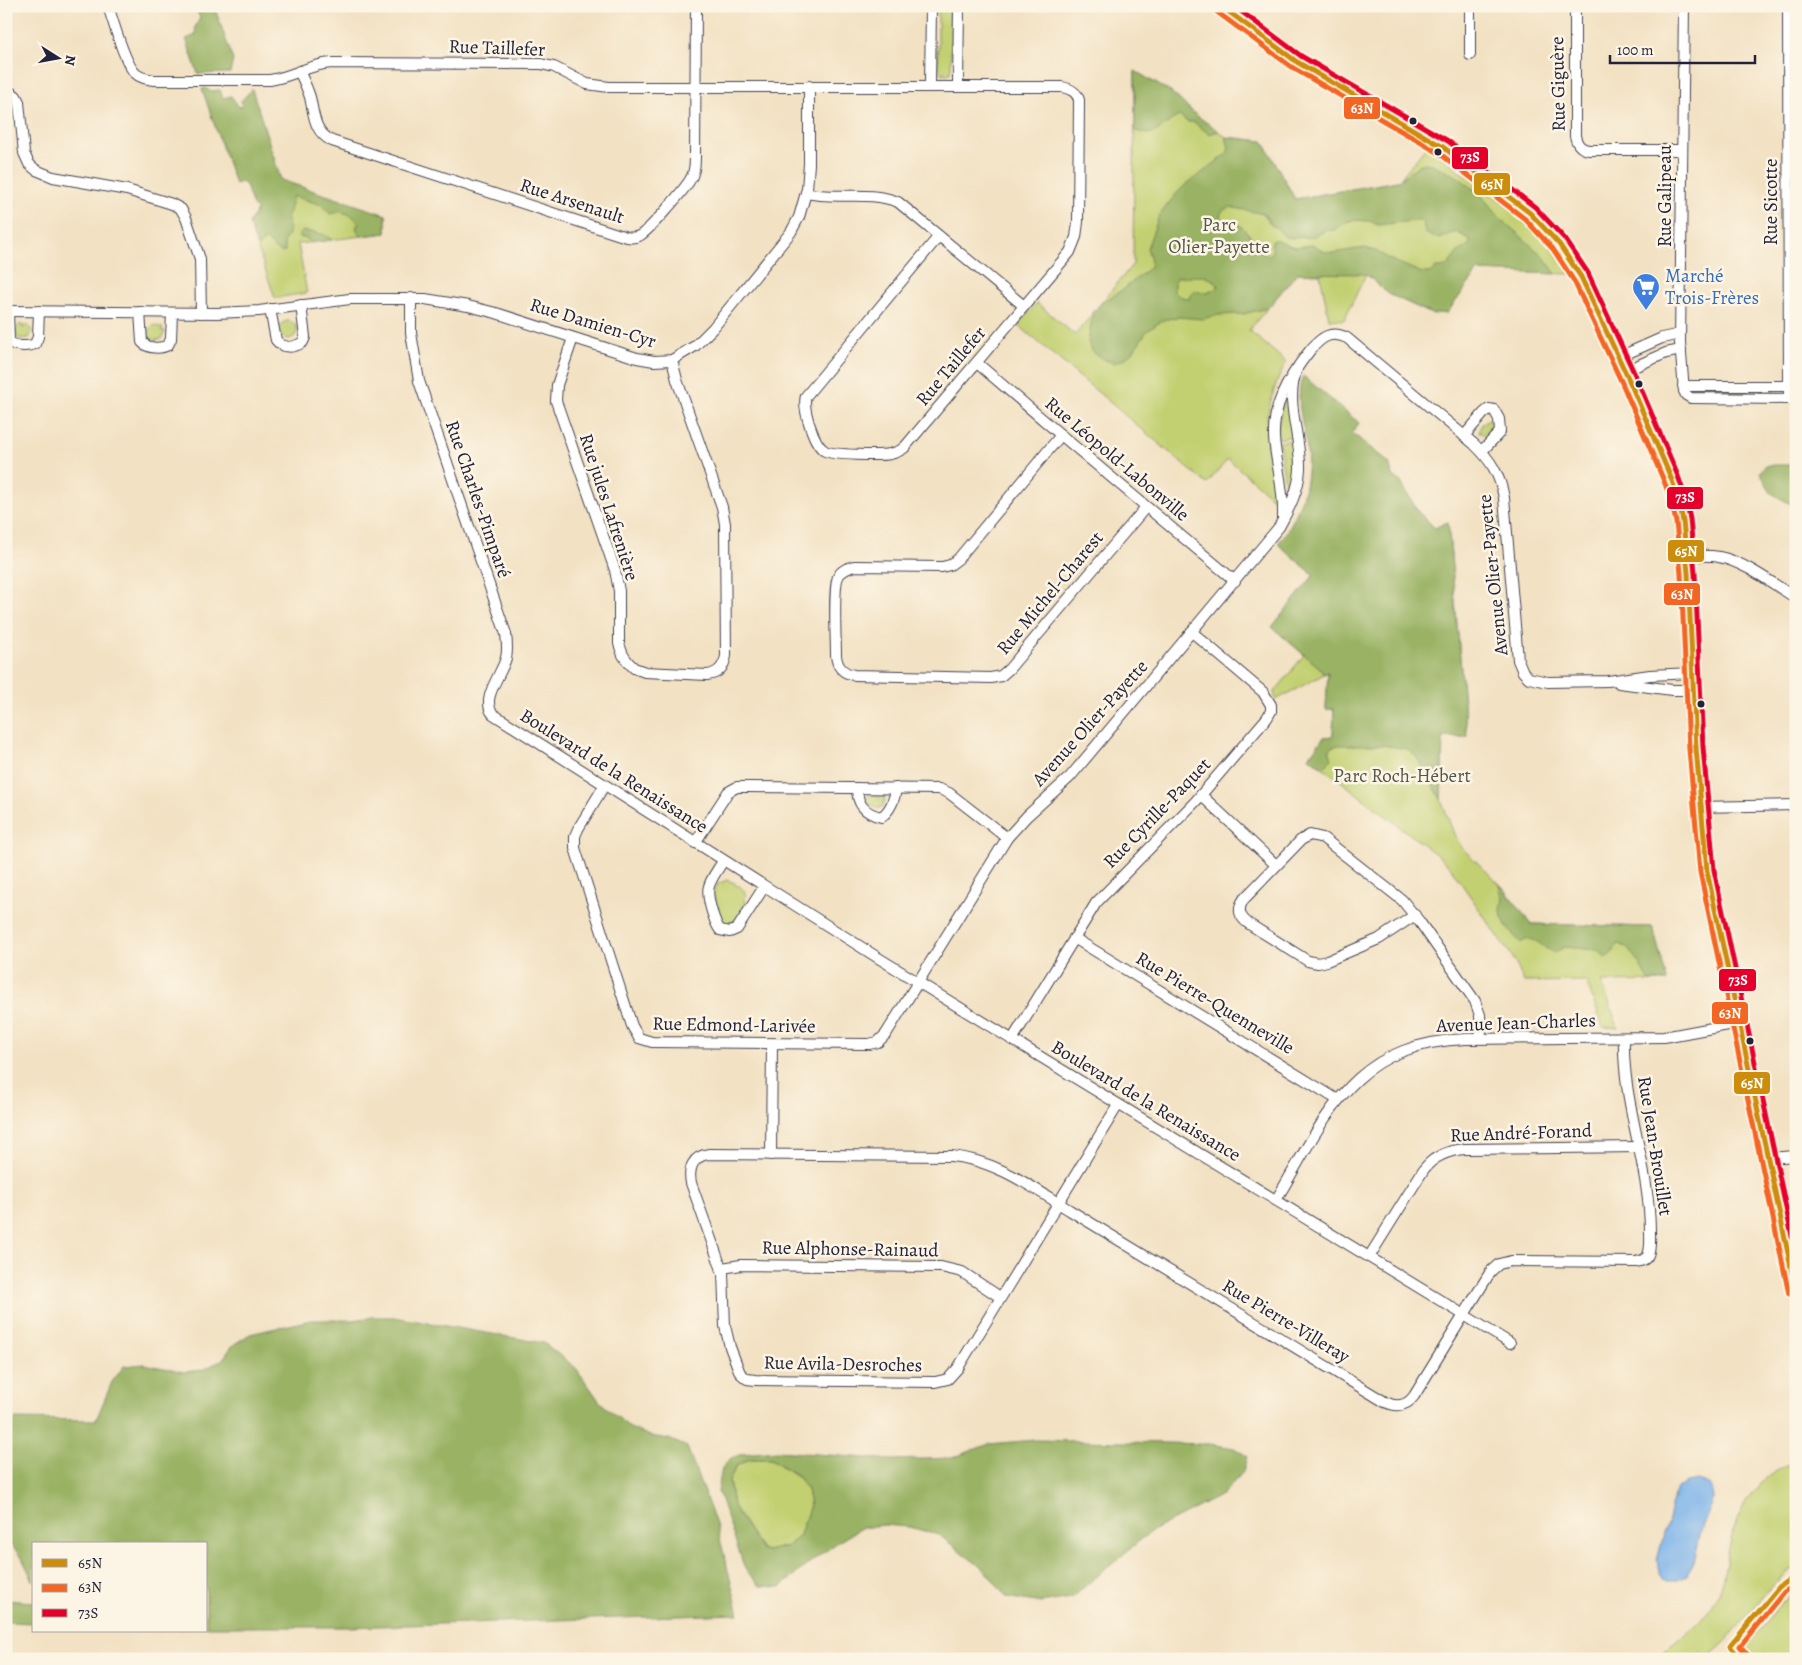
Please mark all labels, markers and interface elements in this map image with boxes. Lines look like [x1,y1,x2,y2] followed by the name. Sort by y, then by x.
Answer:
[32,32,82,82] north arrow
[1610,32,1754,64] scale bar
[448,33,546,63] street label: Rue Taillefer
[1544,36,1572,132] street label: Rue Giguère
[1617,40,1654,60] text: 100 m
[60,54,81,67] text: N
[1343,96,1381,120] line badge: 63N
[1351,99,1373,118] text: 63N
[1408,116,1418,126] unlabelled marker
[1652,144,1678,247] street label: Rue Galipeau
[1451,146,1489,170] line badge: 73S
[1433,147,1443,157] unlabelled marker
[1460,148,1480,167] text: 73S
[1758,158,1784,246] street label: Rue Sicotte
[517,172,627,230] street label: Rue Arsenault
[1473,172,1511,196] line badge: 65N
[1481,175,1503,194] text: 65N
[1168,212,1270,260] park label: Parc Olier-Payette
[1665,263,1759,311] place label: Marché Trois-Frères
[1631,272,1661,311] supermarket icon: Marché Trois-Frères
[527,291,659,355] street label: Rue Damien-Cyr
[910,321,992,411] street label: Rue Taillefer
[1634,379,1644,389] unlabelled marker
[1039,391,1195,527] street label: Rue Léopold-Labonville
[439,417,517,581] street label: Rue Charles-Pimparé
[573,430,645,584] street label: Rue jules Lafrenière
[1666,486,1704,510] line badge: 73S
[1675,488,1695,507] text: 73S
[1472,493,1514,658] street label: Avenue Olier-Payette
[991,526,1109,660] street label: Rue Michel-Charest
[1667,539,1705,563] line badge: 65N
[1675,542,1697,561] text: 65N
[1663,582,1701,606] line badge: 63N
[1671,585,1693,604] text: 63N
[1026,654,1154,793] street label: Avenue Olier-Payette
[1696,699,1706,709] unlabelled marker
[515,703,713,839] street label: Boulevard de la Renaissance
[1097,752,1217,874] street label: Rue Cyrille-Paquet
[1333,763,1471,789] park label: Parc Roch-Hébert
[1131,945,1299,1061] street label: Rue Pierre-Quenneville
[1718,968,1757,992] line badge: 73S
[1728,971,1748,990] text: 73S
[1711,1001,1749,1025] line badge: 63N
[1719,1004,1741,1023] text: 63N
[1435,1007,1596,1039] street label: Avenue Jean-Charles
[652,1011,816,1039] street label: Rue Edmond-Larivée
[1046,1034,1246,1168] street label: Boulevard de la Renaissance
[1745,1036,1755,1046] unlabelled marker
[1733,1071,1771,1095] line badge: 65N
[1631,1074,1679,1218] street label: Rue Jean-Brouillet
[1741,1074,1763,1093] text: 65N
[1450,1118,1593,1148] street label: Rue André-Forand
[761,1234,939,1264] street label: Rue Alphonse-Rainaud
[1217,1273,1355,1370] street label: Rue Pierre-Villeray
[763,1350,923,1378] street label: Rue Avila-Desroches
[32,1542,208,1632] legend
[78,1553,102,1573] text: 65N
[78,1577,102,1597] text: 63N
[78,1603,99,1623] text: 73S

